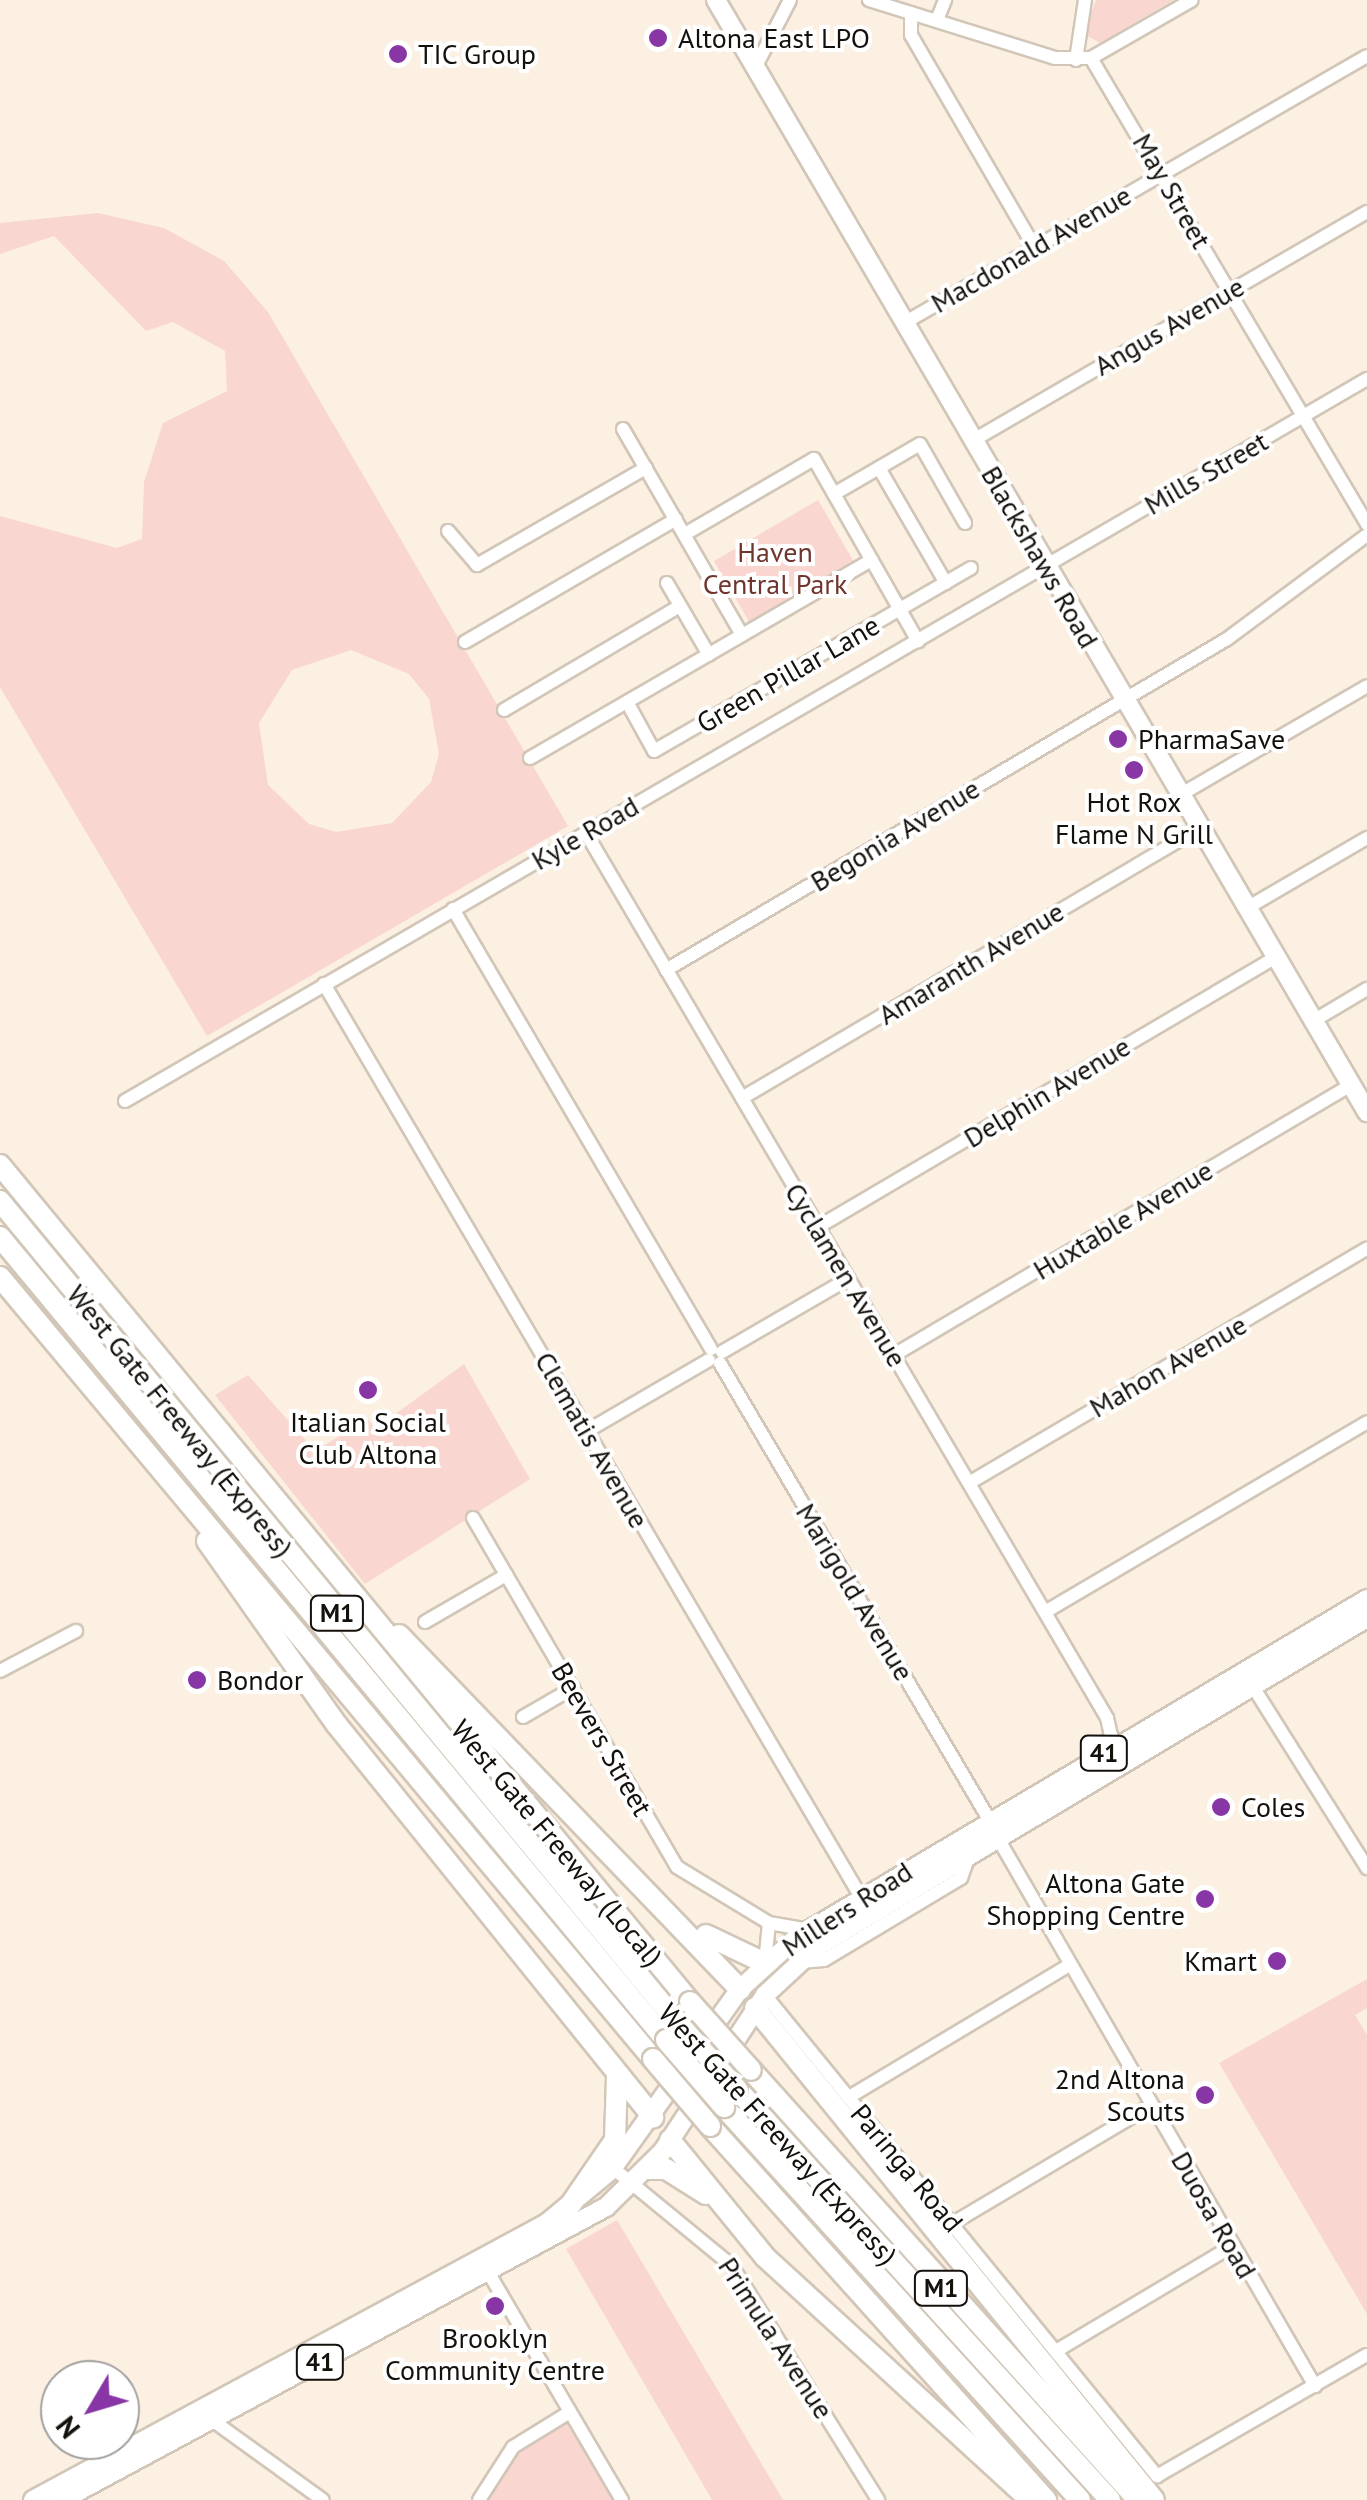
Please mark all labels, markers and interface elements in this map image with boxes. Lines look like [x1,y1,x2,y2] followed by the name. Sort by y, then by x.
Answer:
[678,21,870,55] place label: Altona East LPO
[647,27,669,49] marker: Altona East LPO
[418,37,537,71] place label: TIC Group
[387,43,409,65] marker: TIC Group
[1125,127,1219,255] street label: May Street
[925,178,1137,320] street label: Macdonald Avenue
[1088,269,1250,383] street label: Angus Avenue
[1138,424,1274,522] street label: Mills Street
[974,460,1106,654] street label: Blackshaws Road
[703,535,847,601] park label: Haven Central Park
[691,608,885,740] street label: Green Pillar Lane
[1138,722,1285,756] place label: PharmaSave
[1107,728,1129,750] marker: PharmaSave
[1123,759,1145,781] marker: Hot Rox Flame N Grill
[804,771,986,899] street label: Begonia Avenue
[1055,785,1213,851] place label: Hot Rox Flame N Grill
[526,789,644,877] street label: Kyle Road
[872,894,1070,1032] street label: Amaranth Avenue
[957,1029,1137,1155] street label: Delphin Avenue
[1027,1153,1219,1287] street label: Huxtable Avenue
[778,1177,914,1373] street label: Cyclamen Avenue
[60,1278,300,1564] street label: West Gate Freeway (Express)
[1083,1307,1253,1425] street label: Mahon Avenue
[528,1346,656,1534] street label: Clematis Avenue
[357,1379,379,1401] marker: Italian Social Club Altona
[290,1405,446,1471] place label: Italian Social Club Altona
[789,1497,921,1687] street label: Marigold Avenue
[310,1593,364,1633] road number: M1
[545,1656,659,1822] street label: Beevers Street
[217,1663,303,1697] place label: Bondor
[186,1669,208,1691] marker: Bondor
[444,1713,670,1973] street label: West Gate Freeway (Local)
[1079,1733,1129,1773] road number: 41
[1241,1790,1305,1824] place label: Coles
[1210,1796,1232,1818] marker: Coles
[776,1855,918,1963] street label: Millers Road
[986,1866,1185,1932] place label: Altona Gate Shopping Centre
[1194,1888,1216,1910] marker: Altona Gate Shopping Centre
[1184,1944,1257,1978] place label: Kmart
[1266,1950,1288,1972] marker: Kmart
[651,1996,905,2272] street label: West Gate Freeway (Express)
[1054,2062,1185,2128] place label: 2nd Altona Scouts
[1194,2084,1216,2106] marker: 2nd Altona Scouts
[844,2097,970,2239] street label: Paringa Road
[1164,2146,1264,2284] street label: Duosa Road
[711,2251,841,2425] street label: Primula Avenue
[914,2268,968,2308] road number: M1
[484,2295,506,2317] marker: Brooklyn Community Centre
[384,2321,606,2387] place label: Brooklyn Community Centre
[295,2342,345,2382] road number: 41
[40,2360,140,2460] north arrow
[47,2409,88,2446] text: N

